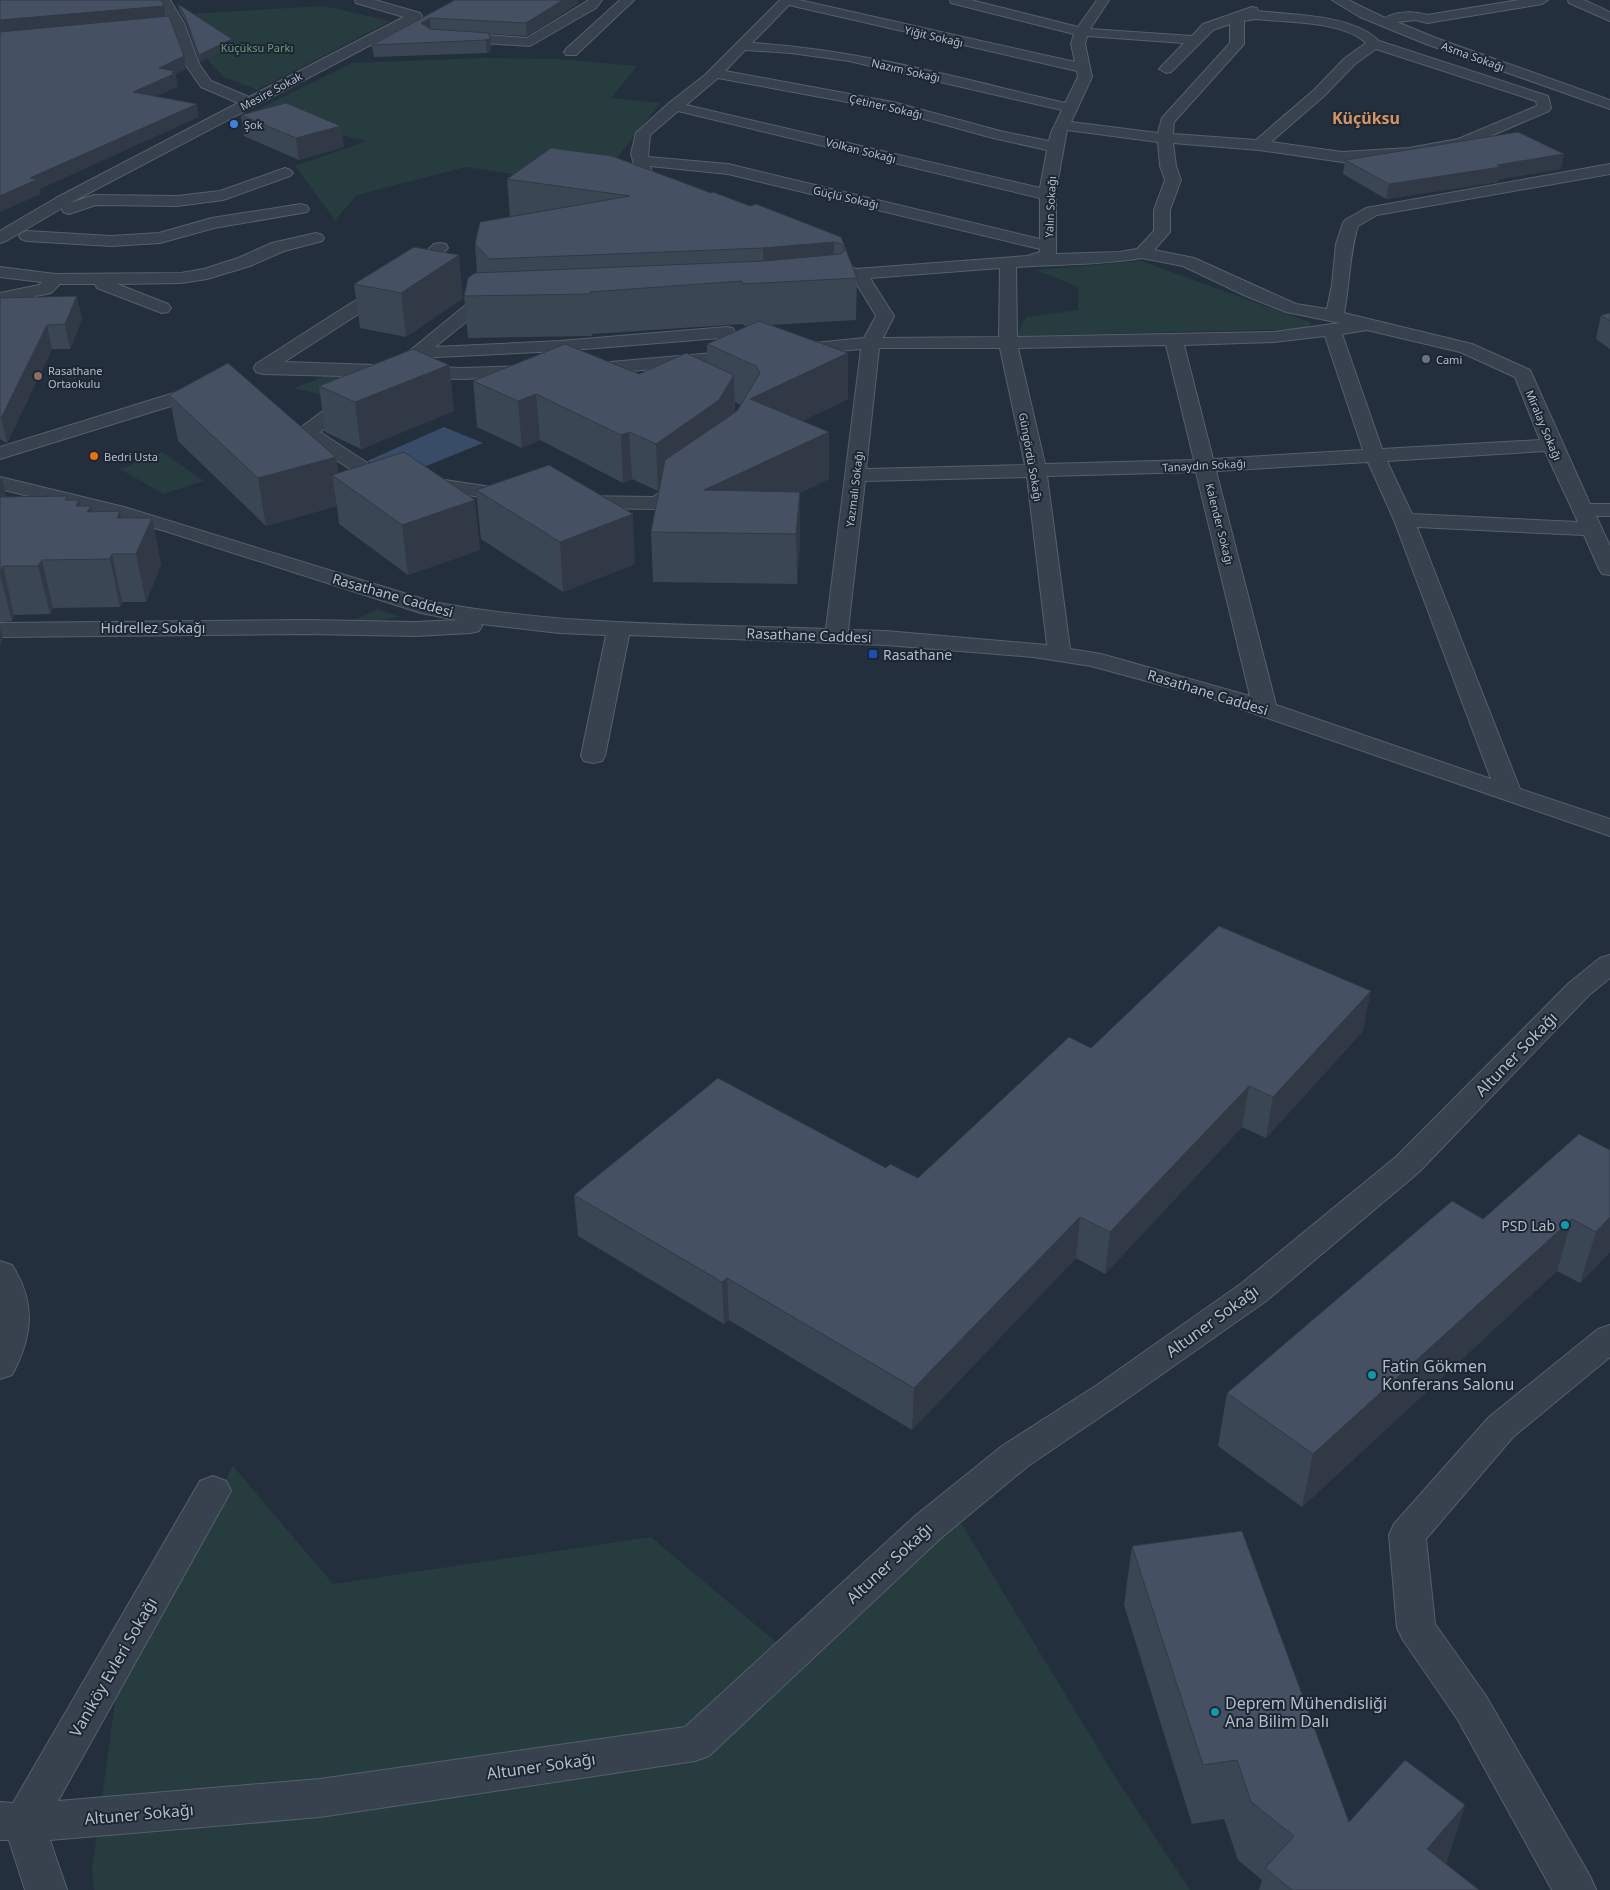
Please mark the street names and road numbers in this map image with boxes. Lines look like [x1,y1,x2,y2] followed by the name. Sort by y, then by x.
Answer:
[903,22,965,50] street label: Yiğit Sokağı
[1439,38,1507,74] street label: Asma Sokağı
[870,55,942,85] street label: Nazım Sokağı
[237,68,305,114] street label: Mesire Sokak
[848,90,924,122] street label: Çetiner Sokağı
[824,134,898,166] street label: Volkan Sokağı
[1041,176,1059,238] street label: Yalın Sokağı
[812,182,880,212] street label: Güçlü Sokağı
[1522,387,1566,463] street label: Miralay Sokağı
[1016,411,1046,503] street label: Güngördü Sokağı
[842,450,866,528] street label: Yazmalı Sokağı
[1162,455,1246,475] street label: Tanaydın Sokağı
[1203,482,1237,566] street label: Kalender Sokağı
[330,569,456,621] street label: Rasathane Caddesi
[101,618,205,637] street label: Hıdrellez Sokağı
[746,623,872,647] street label: Rasathane Caddesi
[1145,665,1271,719] street label: Rasathane Caddesi
[1470,1007,1562,1101] street label: Altuner Sokağı
[1161,1280,1263,1362] street label: Altuner Sokağı
[841,1518,937,1608] street label: Altuner Sokağı
[64,1593,162,1741] street label: Vaniköy Evleri Sokağı
[485,1747,597,1785] street label: Altuner Sokağı
[83,1798,195,1830] street label: Altuner Sokağı

